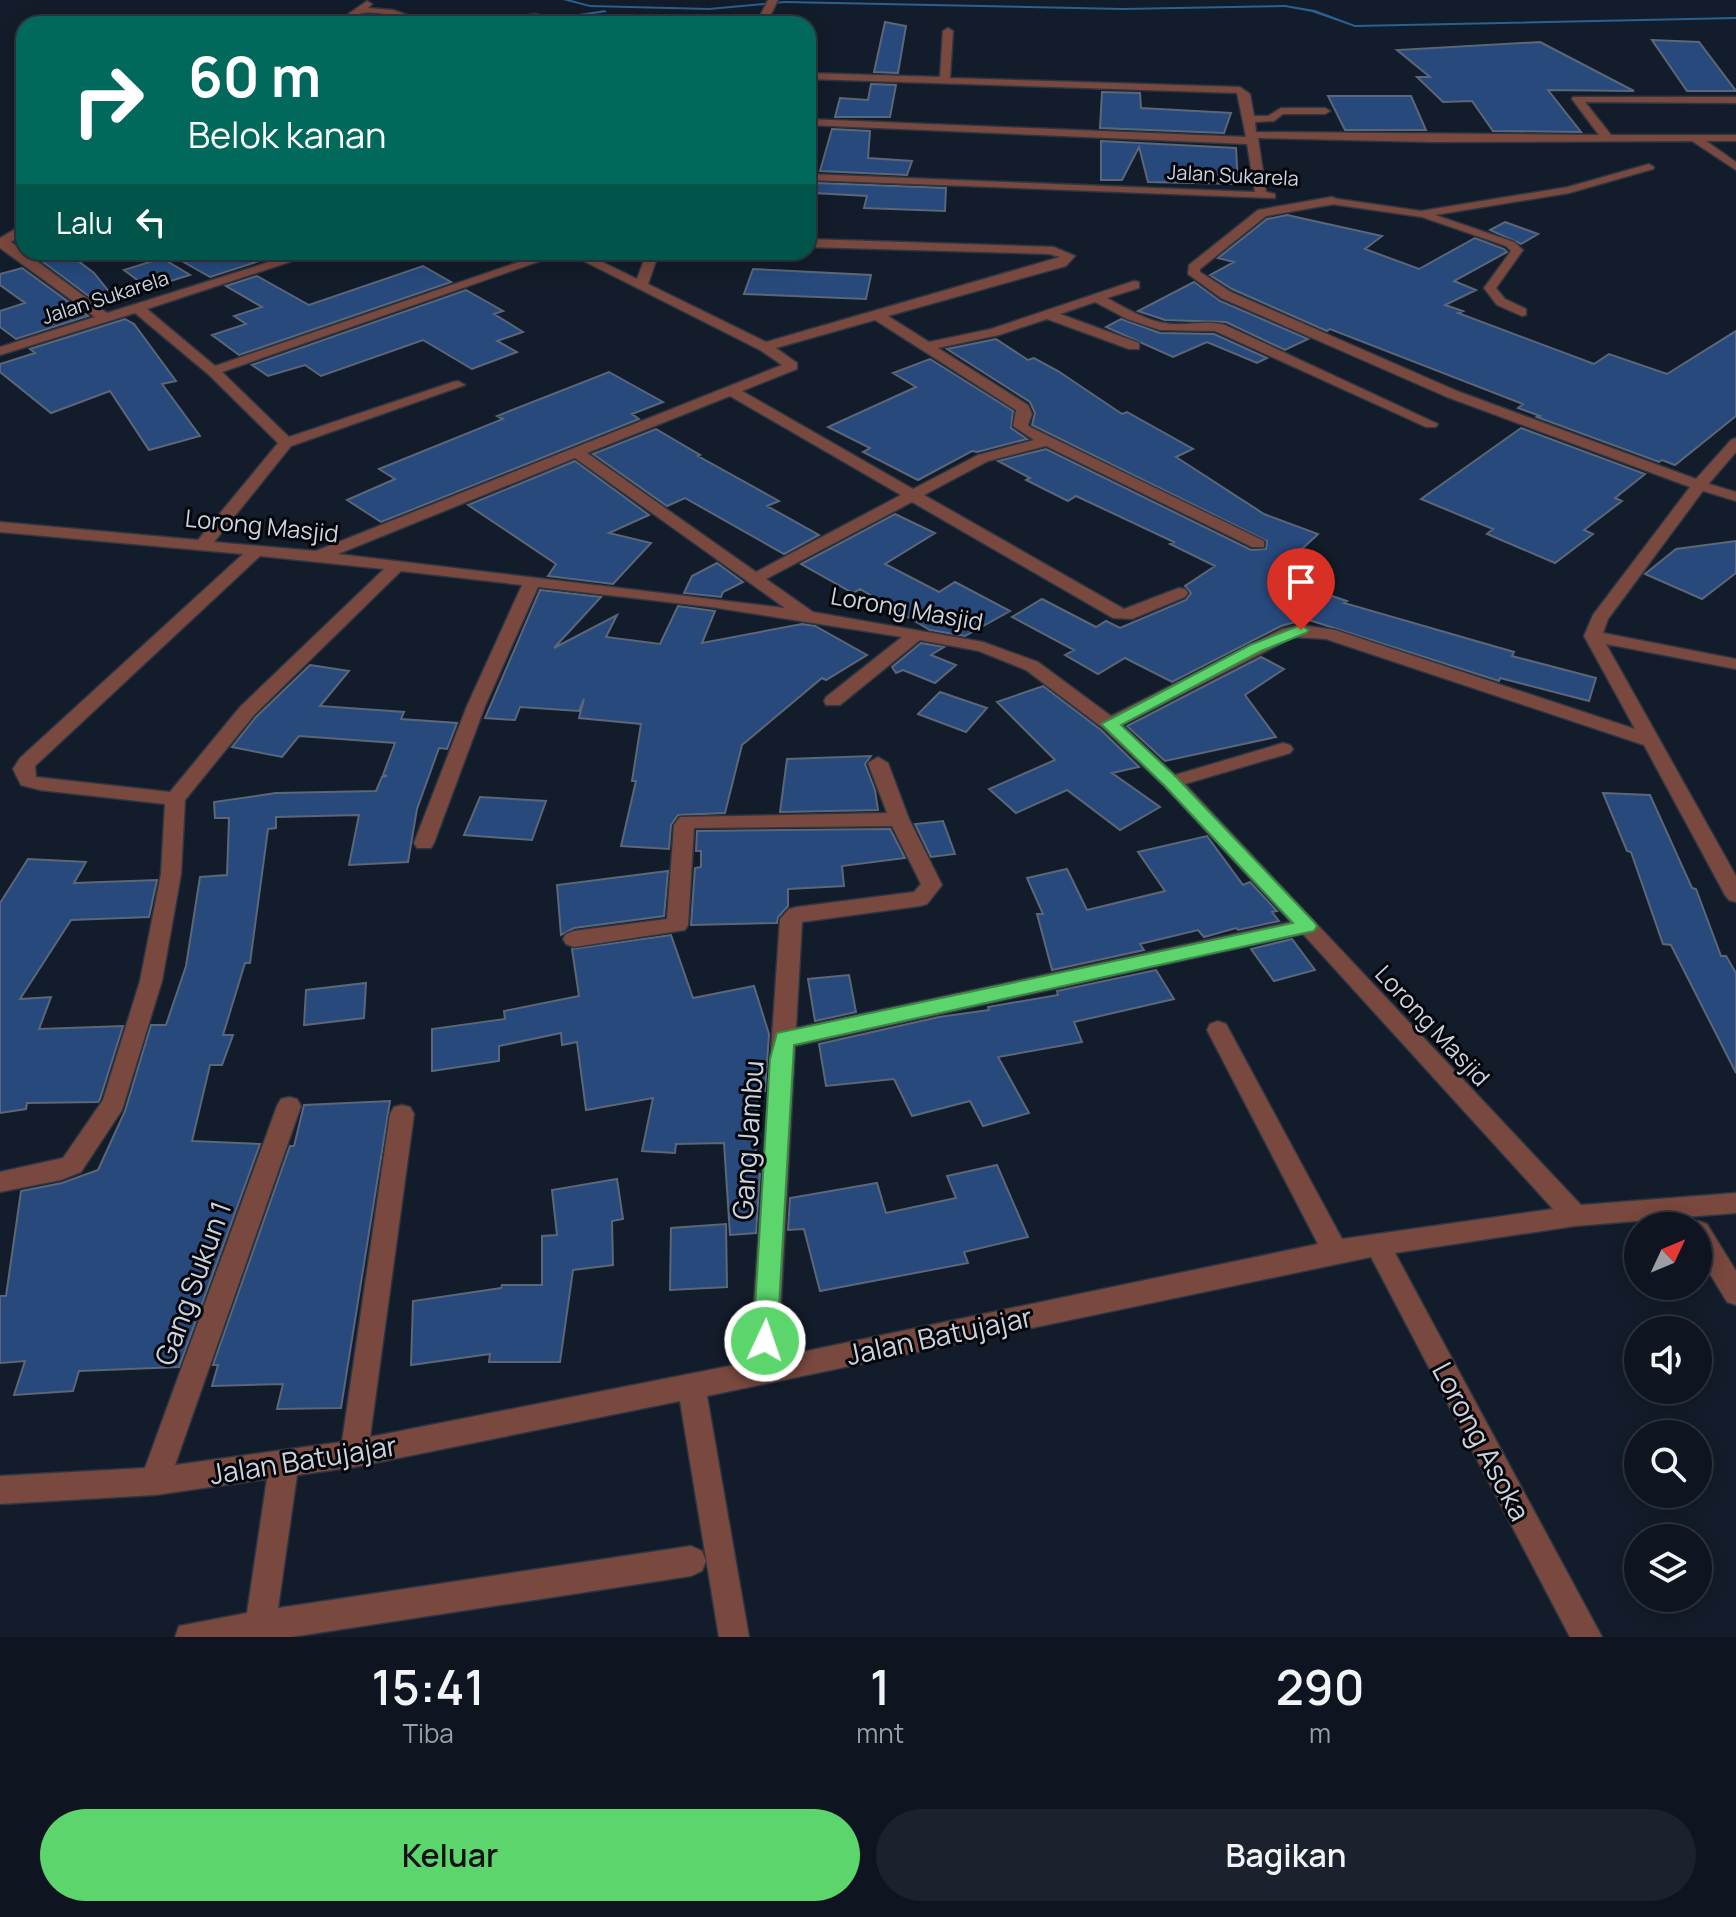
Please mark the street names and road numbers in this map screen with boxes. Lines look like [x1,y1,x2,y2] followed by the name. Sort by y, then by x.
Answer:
[1167,158,1299,192] street label: Jalan Sukarela
[38,264,172,330] street label: Jalan Sukarela
[184,501,340,549] street label: Lorong Masjid
[828,578,986,638] street label: Lorong Masjid
[1368,957,1498,1093] street label: Lorong Masjid
[722,1059,772,1221] street label: Gang Jambu
[145,1196,239,1370] street label: Gang Sukun 1
[843,1297,1035,1373] street label: Jalan Batujajar
[1424,1355,1540,1527] street label: Lorong Asoka
[207,1425,399,1493] street label: Jalan Batujajar

